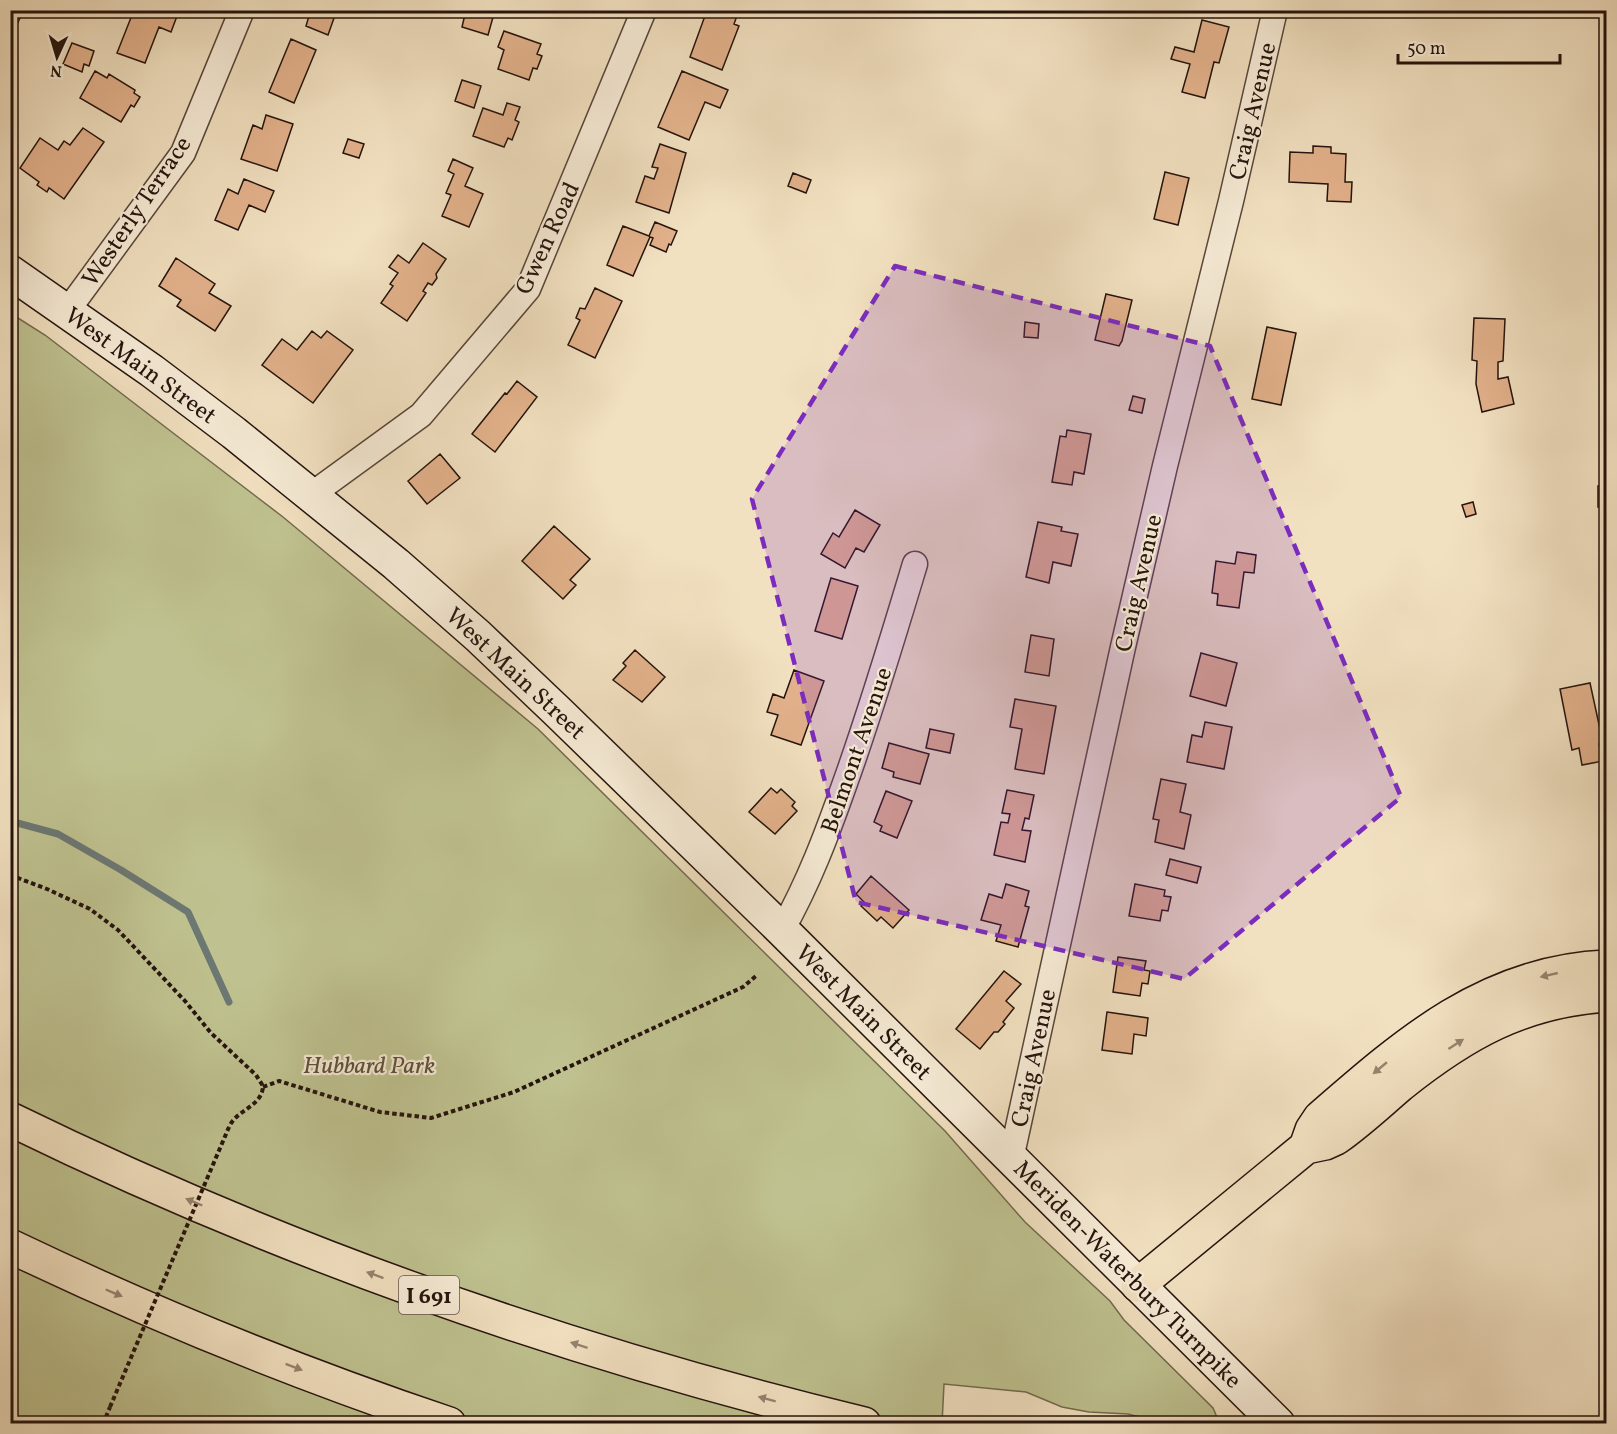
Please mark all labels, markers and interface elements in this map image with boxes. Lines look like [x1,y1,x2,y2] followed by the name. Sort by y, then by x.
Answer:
[27,27,87,87] north arrow
[1398,27,1560,65] scale bar
[1407,37,1446,62] text: 50 m
[1222,39,1286,184] street label: Craig Avenue
[49,59,63,81] text: N
[75,130,201,294] street label: Westerly Terrace
[508,177,590,301] street label: Gwen Road
[57,300,223,433] street label: West Main Street
[1108,511,1172,656] street label: Craig Avenue
[437,600,592,748] street label: West Main Street
[814,663,902,838] street label: Belmont Avenue
[787,938,938,1089] street label: West Main Street
[1539,971,1558,981] one-way arrow
[1004,986,1066,1131] street label: Craig Avenue
[1448,1039,1464,1050] one-way arrow
[303,1050,435,1084] park label: Hubbard Park
[1372,1062,1388,1075] one-way arrow
[1005,1154,1248,1397] street label: Meriden-Waterbury Turnpike
[185,1197,203,1207] one-way arrow
[366,1270,384,1279] one-way arrow
[399,1276,459,1314] road number: I 691
[105,1288,123,1298] one-way arrow
[570,1340,588,1349] one-way arrow
[285,1363,303,1372] one-way arrow
[757,1394,776,1404] one-way arrow

